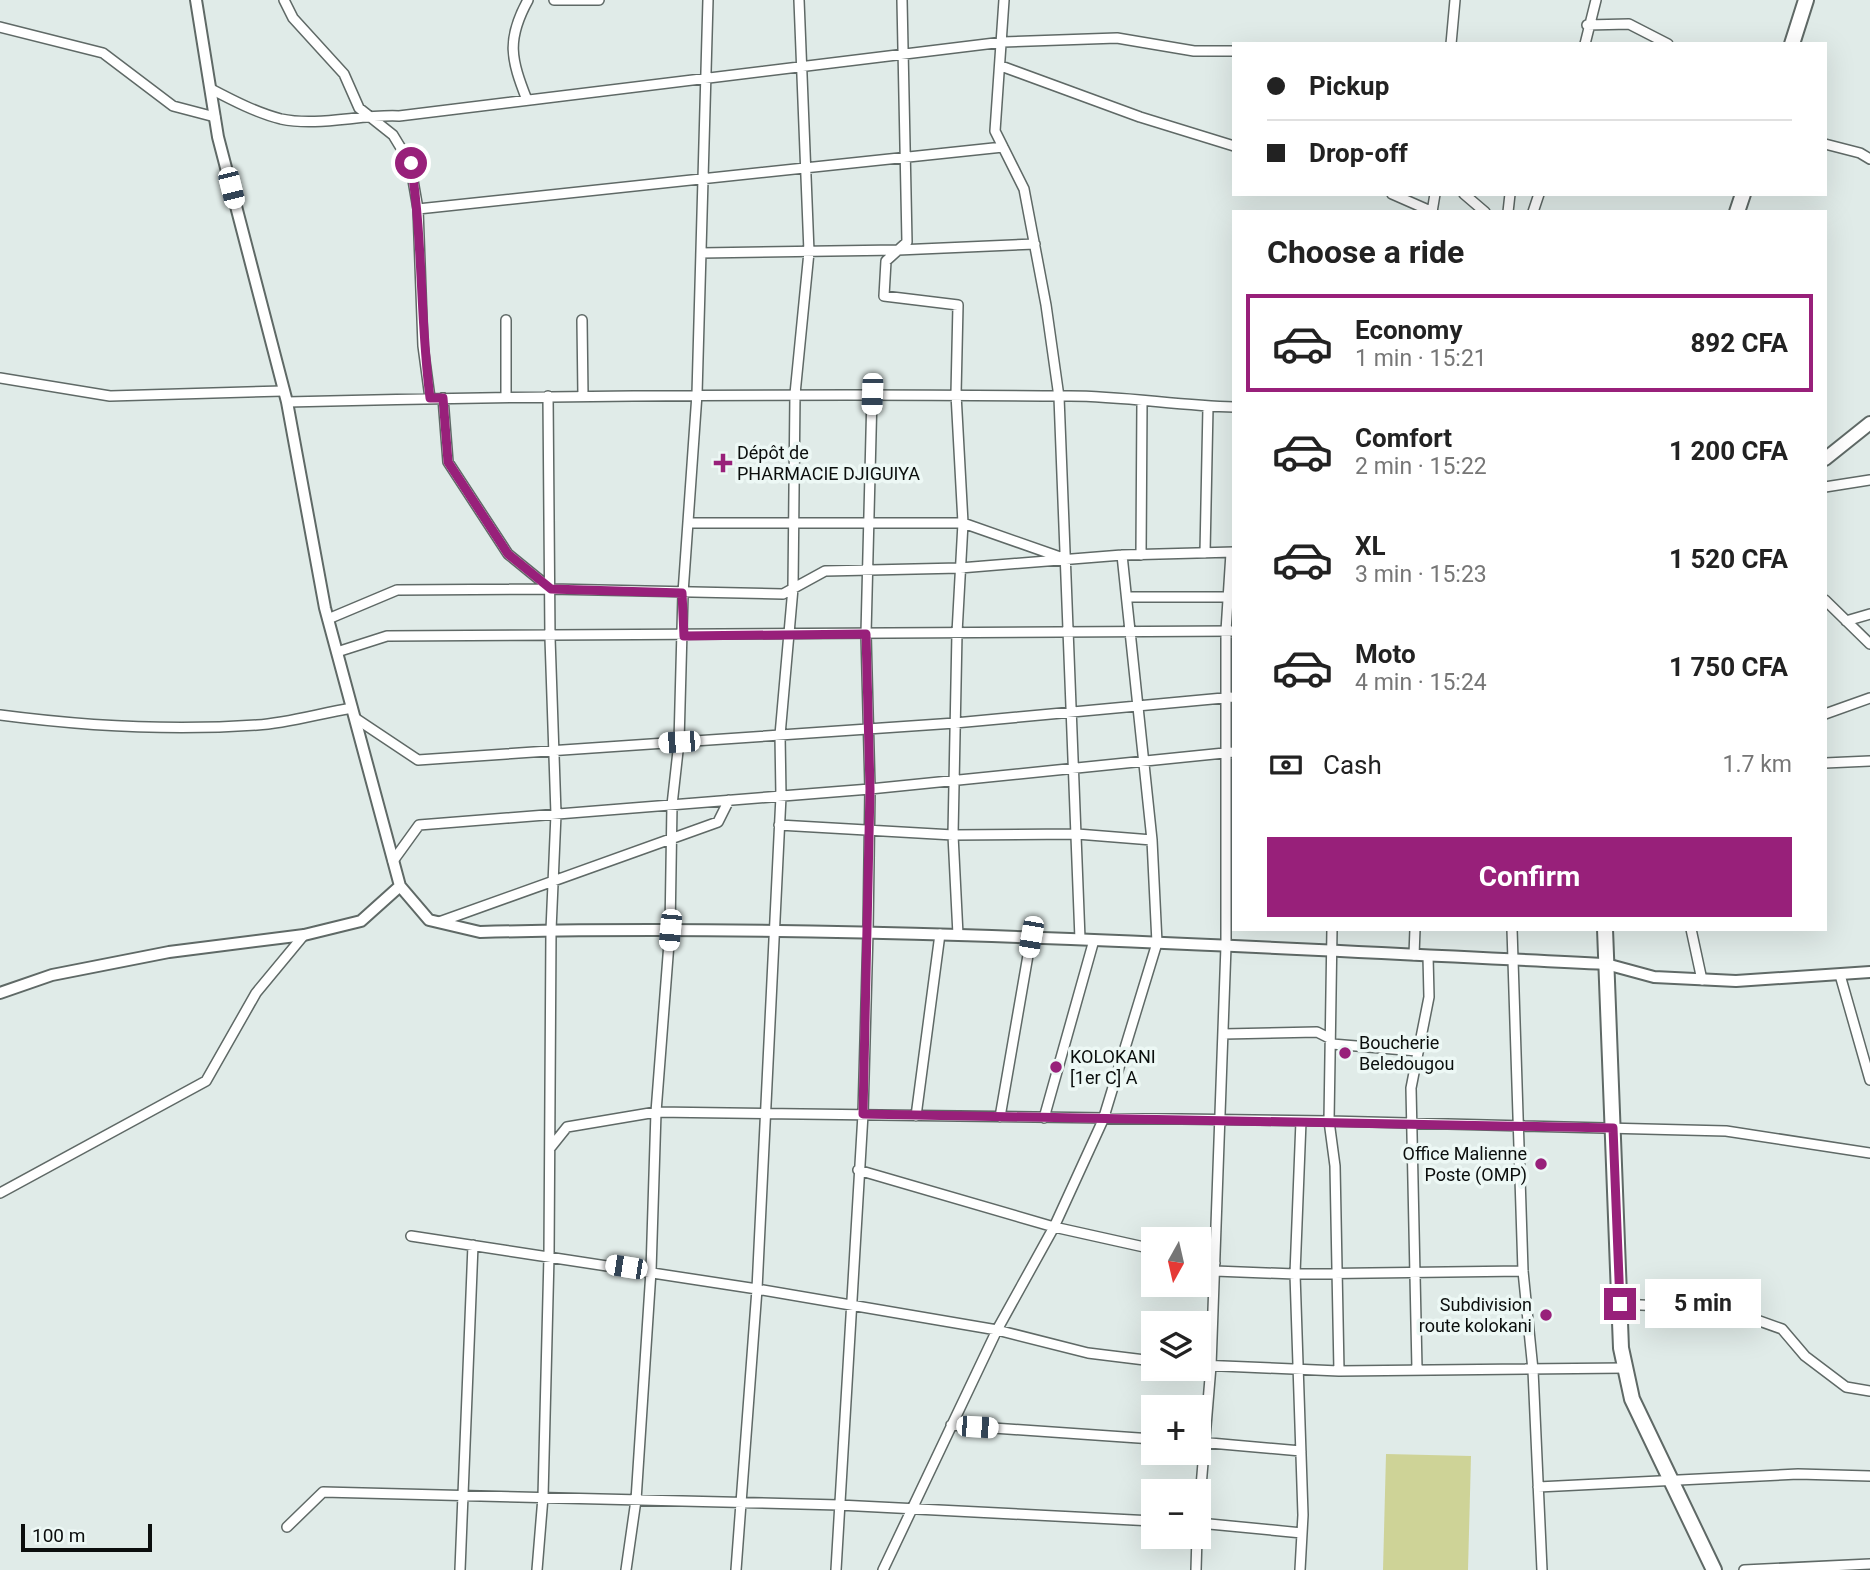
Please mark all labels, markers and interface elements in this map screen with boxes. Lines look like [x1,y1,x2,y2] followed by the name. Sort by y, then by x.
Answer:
[1309,71,1389,101] text: Pickup
[1309,138,1408,168] text: Drop-off
[395,147,427,179] route start
[216,165,247,211] car
[1267,233,1464,271] text: Choose a ride
[1271,312,1334,375] icon: car
[1355,315,1462,345] text: Economy
[1690,328,1788,358] text: 892 CFA
[1355,345,1487,372] text: 1 min · 15:21
[861,373,884,415] car
[1271,420,1334,483] icon: car
[1355,423,1452,453] text: Comfort
[1669,436,1788,466] text: 1 200 CFA
[737,442,920,484] place label: Dépôt de PHARMACIE DJIGUIYA
[1355,453,1487,480] text: 2 min · 15:22
[715,455,731,471] marker: Dépôt de PHARMACIE DJIGUIYA
[1271,528,1334,591] icon: car
[1355,531,1386,561] text: XL
[1669,544,1788,574] text: 1 520 CFA
[1355,561,1487,588] text: 3 min · 15:23
[1271,636,1334,699] icon: car
[1355,639,1416,669] text: Moto
[1669,652,1788,682] text: 1 750 CFA
[1355,669,1487,696] text: 4 min · 15:24
[658,730,701,754] car
[1267,746,1305,784] icon: cash
[1323,750,1382,780] text: Cash
[1723,751,1792,778] text: 1.7 km
[1267,837,1792,917] button: Confirm
[658,908,683,952] car
[1018,914,1045,960] car
[1359,1032,1454,1074] place label: Boucherie Beledougou
[1337,1045,1353,1061] marker: Boucherie Beledougou
[1070,1046,1156,1088] place label: KOLOKANI [1er C] A
[1048,1059,1064,1075] marker: KOLOKANI [1er C] A
[1403,1143,1527,1186] place label: Office Malienne Poste (OMP)
[1533,1156,1549,1172] marker: Office Malienne Poste (OMP)
[1141,1227,1211,1297] north arrow
[1141,1227,1211,1549] map controls
[604,1253,649,1281] car
[1644,1280,1760,1328] callout: 5 min
[1604,1288,1636,1320] route end
[1674,1290,1732,1317] text: 5 min
[1419,1294,1532,1336] place label: Subdivision route kolokani
[1538,1307,1554,1323] marker: Subdivision route kolokani
[1141,1311,1211,1381] button: layers
[1141,1395,1211,1465] button: +
[956,1415,999,1439] car
[1141,1479,1211,1549] button: −
[21,1521,152,1553] scale bar
[32,1524,85,1547] text: 100 m

